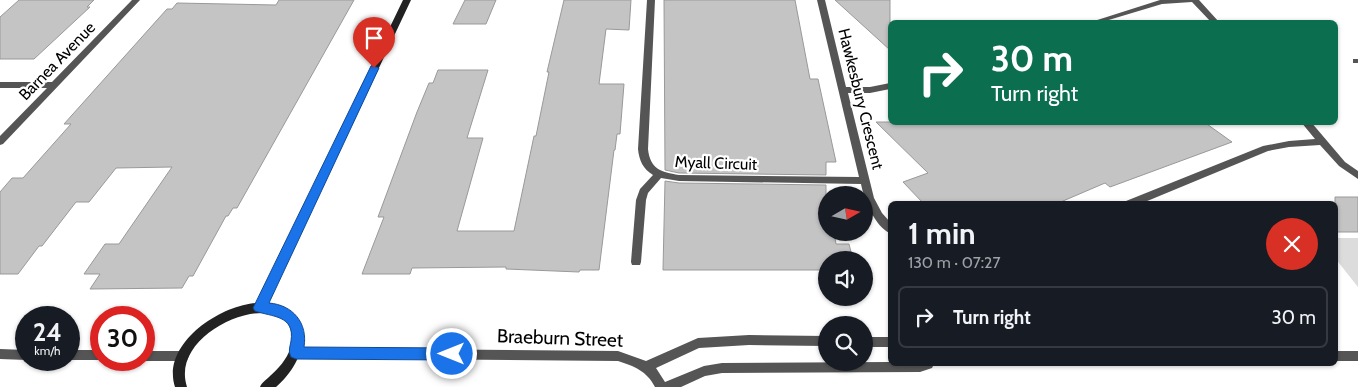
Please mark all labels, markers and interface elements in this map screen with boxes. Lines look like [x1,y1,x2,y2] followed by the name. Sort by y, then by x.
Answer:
[353,17,395,68] pin
[15,18,99,104] street label: Barnea Avenue
[360,24,388,52] icon: arrive
[834,26,888,172] street label: Hawkesbury Crescent
[991,37,1073,80] text: 30 m
[908,40,973,105] icon: right
[991,80,1078,107] text: Turn right
[674,152,758,174] street label: Myall Circuit
[818,186,872,241] north arrow
[818,186,873,371] map controls
[908,215,976,252] text: 1 min
[1266,218,1318,270] button: close
[818,251,873,306] button: sound
[908,253,1000,272] text: 130 m · 07:27
[910,303,938,331] icon: right
[90,306,155,371] speed limit sign: 30
[953,306,1031,329] text: Turn right
[1272,306,1316,329] text: 30 m
[818,316,873,371] button: search
[33,317,62,347] text: 24
[497,324,624,352] street label: Braeburn Street
[425,327,477,379] position arrow
[34,343,61,358] text: km/h

